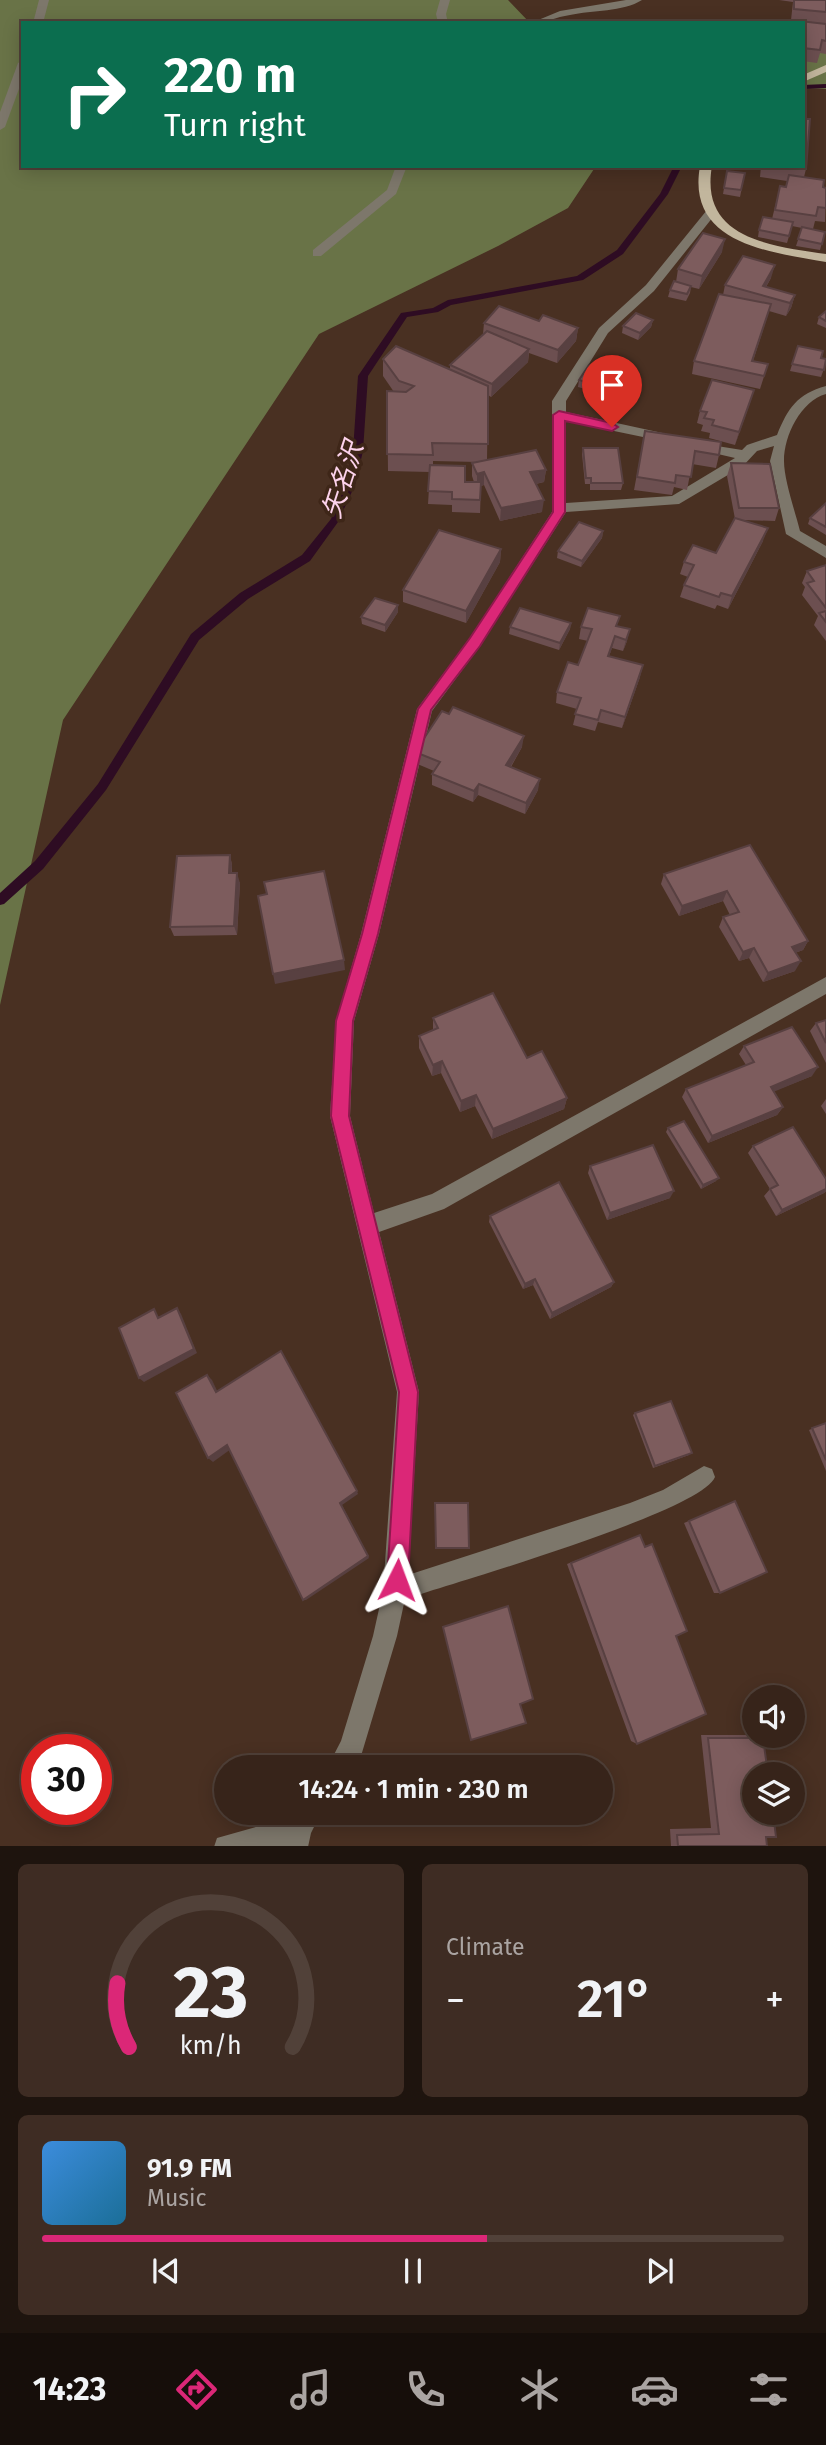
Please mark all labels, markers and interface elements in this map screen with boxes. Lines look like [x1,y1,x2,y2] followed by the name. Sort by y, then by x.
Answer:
[164,46,296,105] text: 220 m
[49,49,140,140] icon: right
[164,106,306,144] text: Turn right
[582,355,642,427] pin
[593,366,631,404] icon: arrive
[316,435,371,522] water label: 矢名沢
[360,1543,434,1617] position arrow
[742,1685,805,1825] map controls
[742,1685,805,1748] button: sound
[21,1734,112,1825] speed limit sign: 30
[742,1762,805,1825] button: layers
[298,1774,529,1805] text: 14:24 · 1 min · 230 m
[446,1933,525,1961] text: Climate
[173,1949,249,2036] text: 23
[577,1968,653,2031] text: 21°
[446,1977,465,2023] text: −
[765,1977,784,2023] text: +
[180,2030,242,2060] text: km/h
[147,2153,232,2184] text: 91.9 FM
[147,2184,207,2212] text: Music
[147,2252,185,2290] icon: previous
[394,2252,432,2290] icon: pause
[641,2252,679,2290] icon: next
[172,2365,221,2414] icon: directions
[286,2365,335,2414] icon: music
[401,2365,450,2414] icon: phone
[515,2365,564,2414] icon: climate
[630,2365,679,2414] icon: car
[744,2365,793,2414] icon: filters
[33,2370,106,2408] text: 14:23

